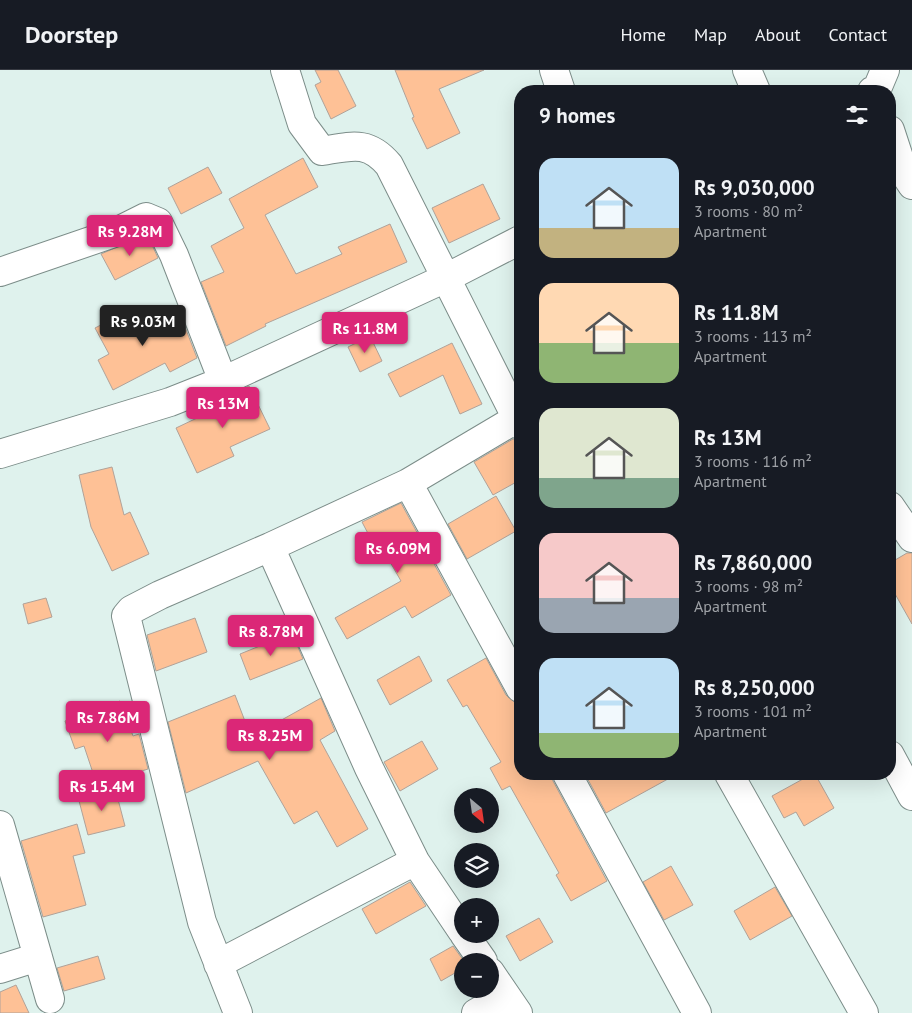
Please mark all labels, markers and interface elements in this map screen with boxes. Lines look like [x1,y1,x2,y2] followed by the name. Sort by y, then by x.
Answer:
[25,19,118,50] text: Doorstep
[620,23,666,46] text: Home
[694,23,727,46] text: Map
[755,23,801,46] text: About
[829,23,887,46] text: Contact
[843,101,871,129] icon: filters
[539,102,615,129] text: 9 homes
[694,174,815,201] text: Rs 9,030,000
[579,178,639,238] icon: home
[694,201,803,221] text: 3 rooms · 80 m²
[78,214,182,257] pin: Rs 9.28M
[98,221,162,241] text: Rs 9.28M
[694,221,767,241] text: Apartment
[694,299,779,326] text: Rs 11.8M
[579,303,639,363] icon: home
[91,304,195,347] pin: Rs 9.03M
[111,311,175,331] text: Rs 9.03M
[313,312,417,354] pin: Rs 11.8M
[333,318,397,338] text: Rs 11.8M
[694,326,812,346] text: 3 rooms · 113 m²
[694,346,767,366] text: Apartment
[182,386,264,429] pin: Rs 13M
[197,393,249,413] text: Rs 13M
[694,424,761,451] text: Rs 13M
[579,428,639,488] icon: home
[694,451,812,471] text: 3 rooms · 116 m²
[694,471,767,491] text: Apartment
[346,532,450,574] pin: Rs 6.09M
[366,538,430,558] text: Rs 6.09M
[694,549,812,576] text: Rs 7,860,000
[579,553,639,613] icon: home
[694,576,803,596] text: 3 rooms · 98 m²
[694,596,767,616] text: Apartment
[219,614,323,657] pin: Rs 8.78M
[239,621,303,641] text: Rs 8.78M
[694,674,815,701] text: Rs 8,250,000
[579,678,639,738] icon: home
[56,700,160,743] pin: Rs 7.86M
[694,701,812,721] text: 3 rooms · 101 m²
[77,707,139,727] text: Rs 7.86M
[218,718,322,761] pin: Rs 8.25M
[694,721,767,741] text: Apartment
[238,725,302,745] text: Rs 8.25M
[50,770,154,812] pin: Rs 15.4M
[70,776,134,796] text: Rs 15.4M
[454,788,499,832] north arrow
[454,788,499,998] map controls
[454,843,499,888] button: layers
[454,898,499,943] button: +
[454,953,499,998] button: −

